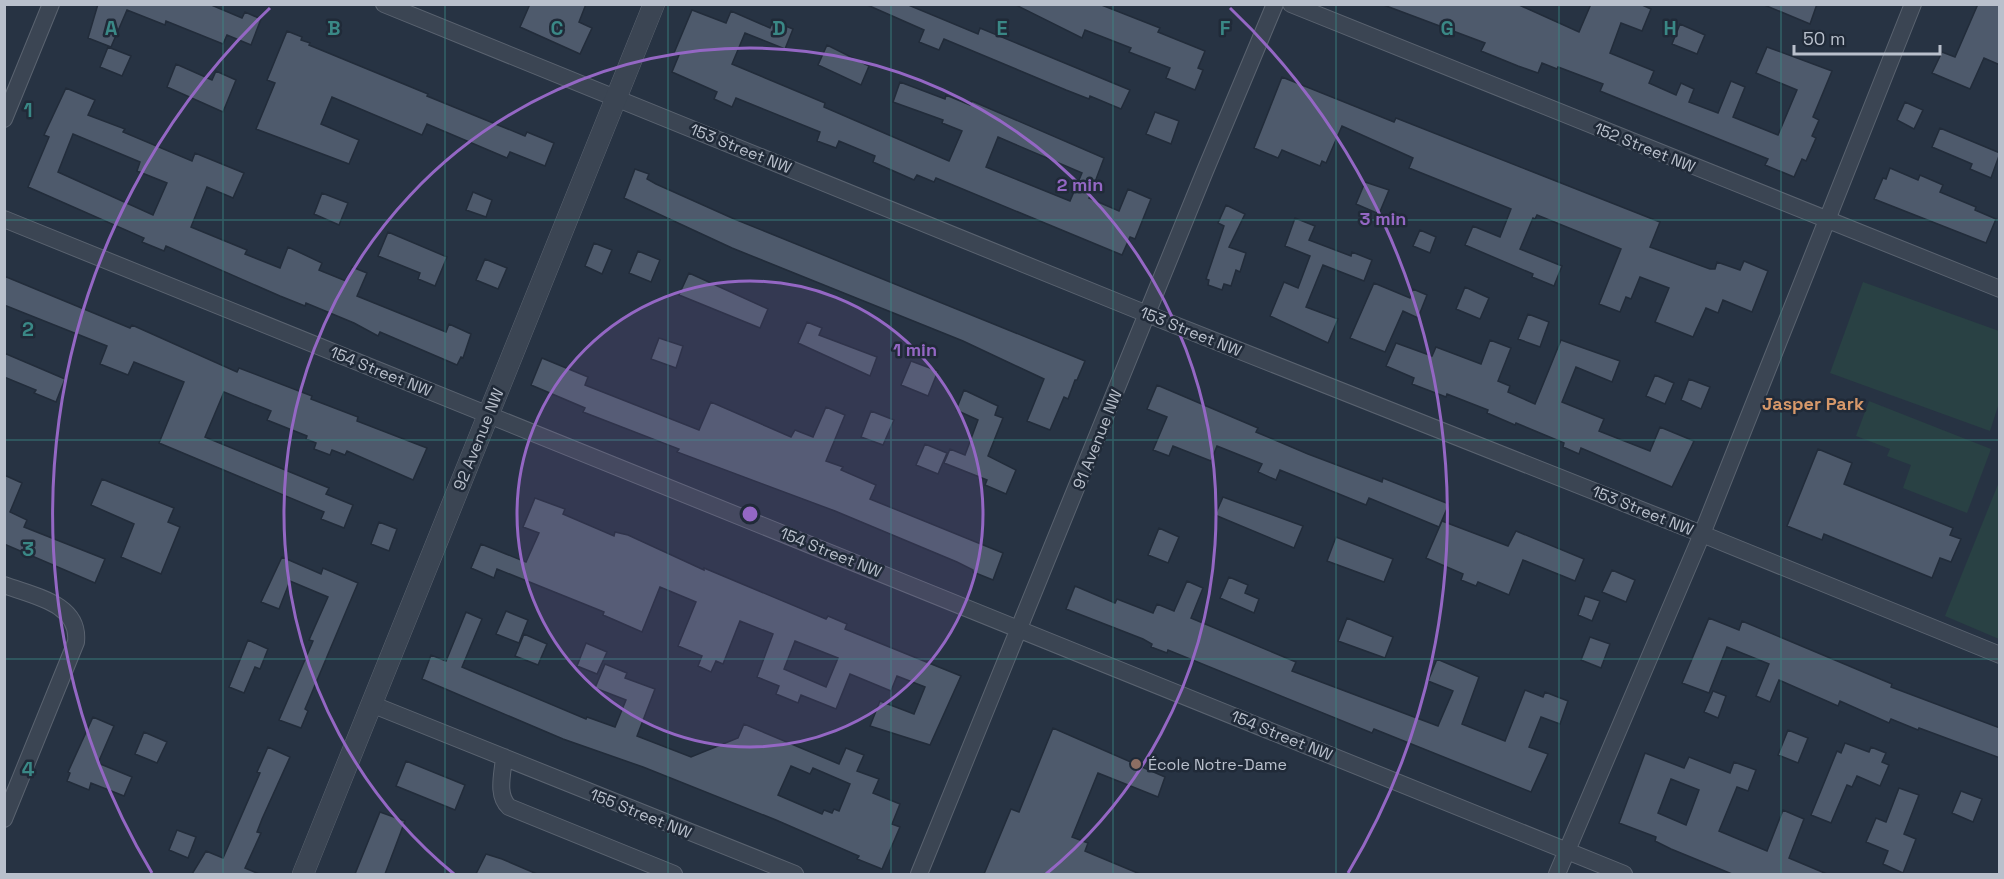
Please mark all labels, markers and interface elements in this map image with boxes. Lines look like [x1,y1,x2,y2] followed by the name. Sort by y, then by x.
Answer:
[105,15,118,41] text: A
[327,15,341,41] text: B
[551,15,564,41] text: C
[772,15,786,41] text: D
[996,15,1008,41] text: E
[1220,15,1231,41] text: F
[1440,15,1454,41] text: G
[1663,15,1677,41] text: H
[1794,18,1940,56] scale bar
[1803,27,1845,50] text: 50 m
[23,97,33,123] text: 1
[1591,118,1699,177] street label: 152 Street NW
[687,119,795,178] street label: 153 Street NW
[1057,173,1103,196] text: 2 min
[1360,207,1406,230] text: 3 min
[1137,302,1245,361] street label: 153 Street NW
[22,316,34,342] text: 2
[893,338,937,361] text: 1 min
[327,341,435,401] street label: 154 Street NW
[448,385,509,493] street label: 92 Avenue NW
[1068,386,1127,492] street label: 91 Avenue NW
[1762,392,1864,415] district label: Jasper Park
[1589,481,1697,540] street label: 153 Street NW
[740,504,760,524] centre of rings
[777,522,885,582] street label: 154 Street NW
[22,536,34,562] text: 3
[1228,705,1336,765] street label: 154 Street NW
[1148,754,1287,775] place label: École Notre-Dame
[22,756,35,782] text: 4
[1129,757,1143,771] marker: École Notre-Dame
[587,784,695,843] street label: 155 Street NW

